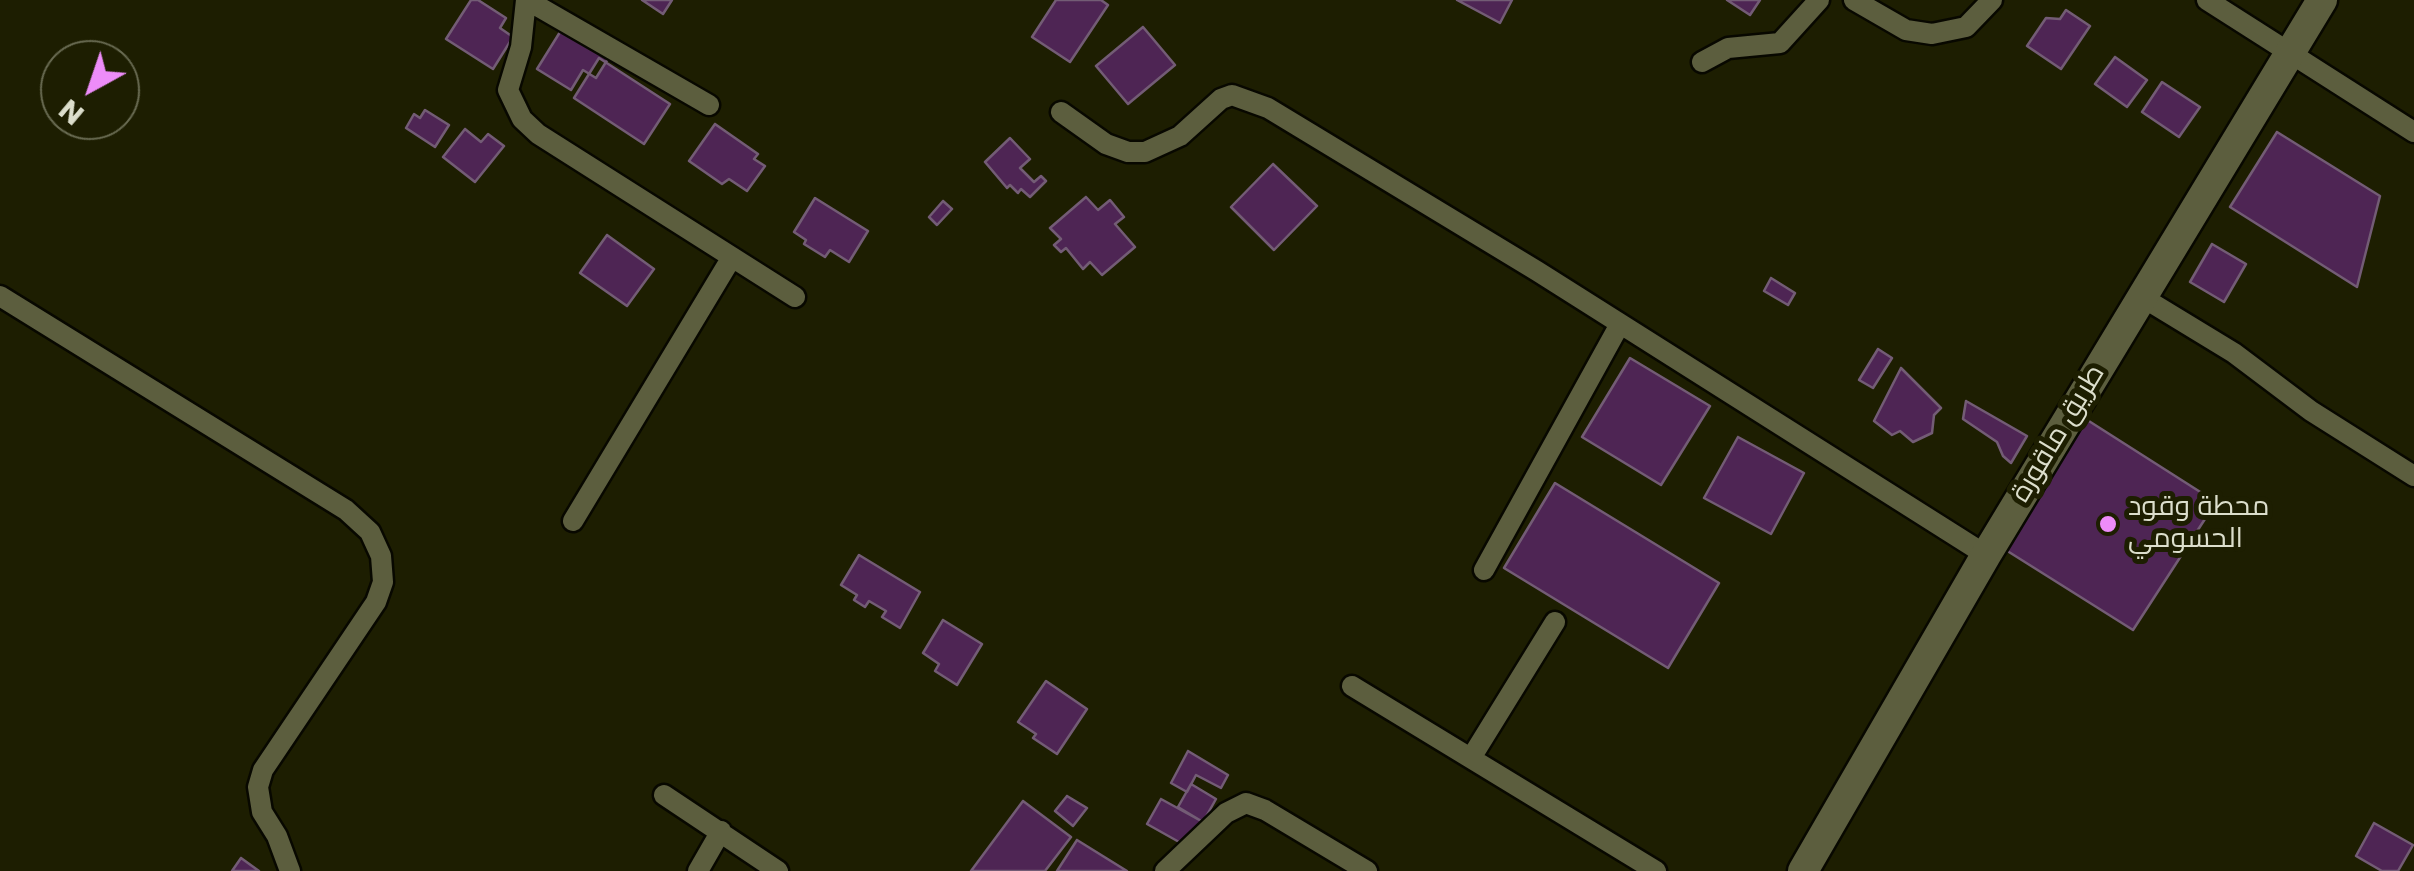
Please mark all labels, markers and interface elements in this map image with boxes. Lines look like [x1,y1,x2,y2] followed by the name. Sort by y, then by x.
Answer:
[40,40,140,140] north arrow
[51,90,92,134] text: N
[2005,359,2113,509] street label: طريق ماقورة
[2128,491,2269,557] place label: محطة وقود الحسومي
[2097,513,2119,535] marker: محطة وقود الحسومي

